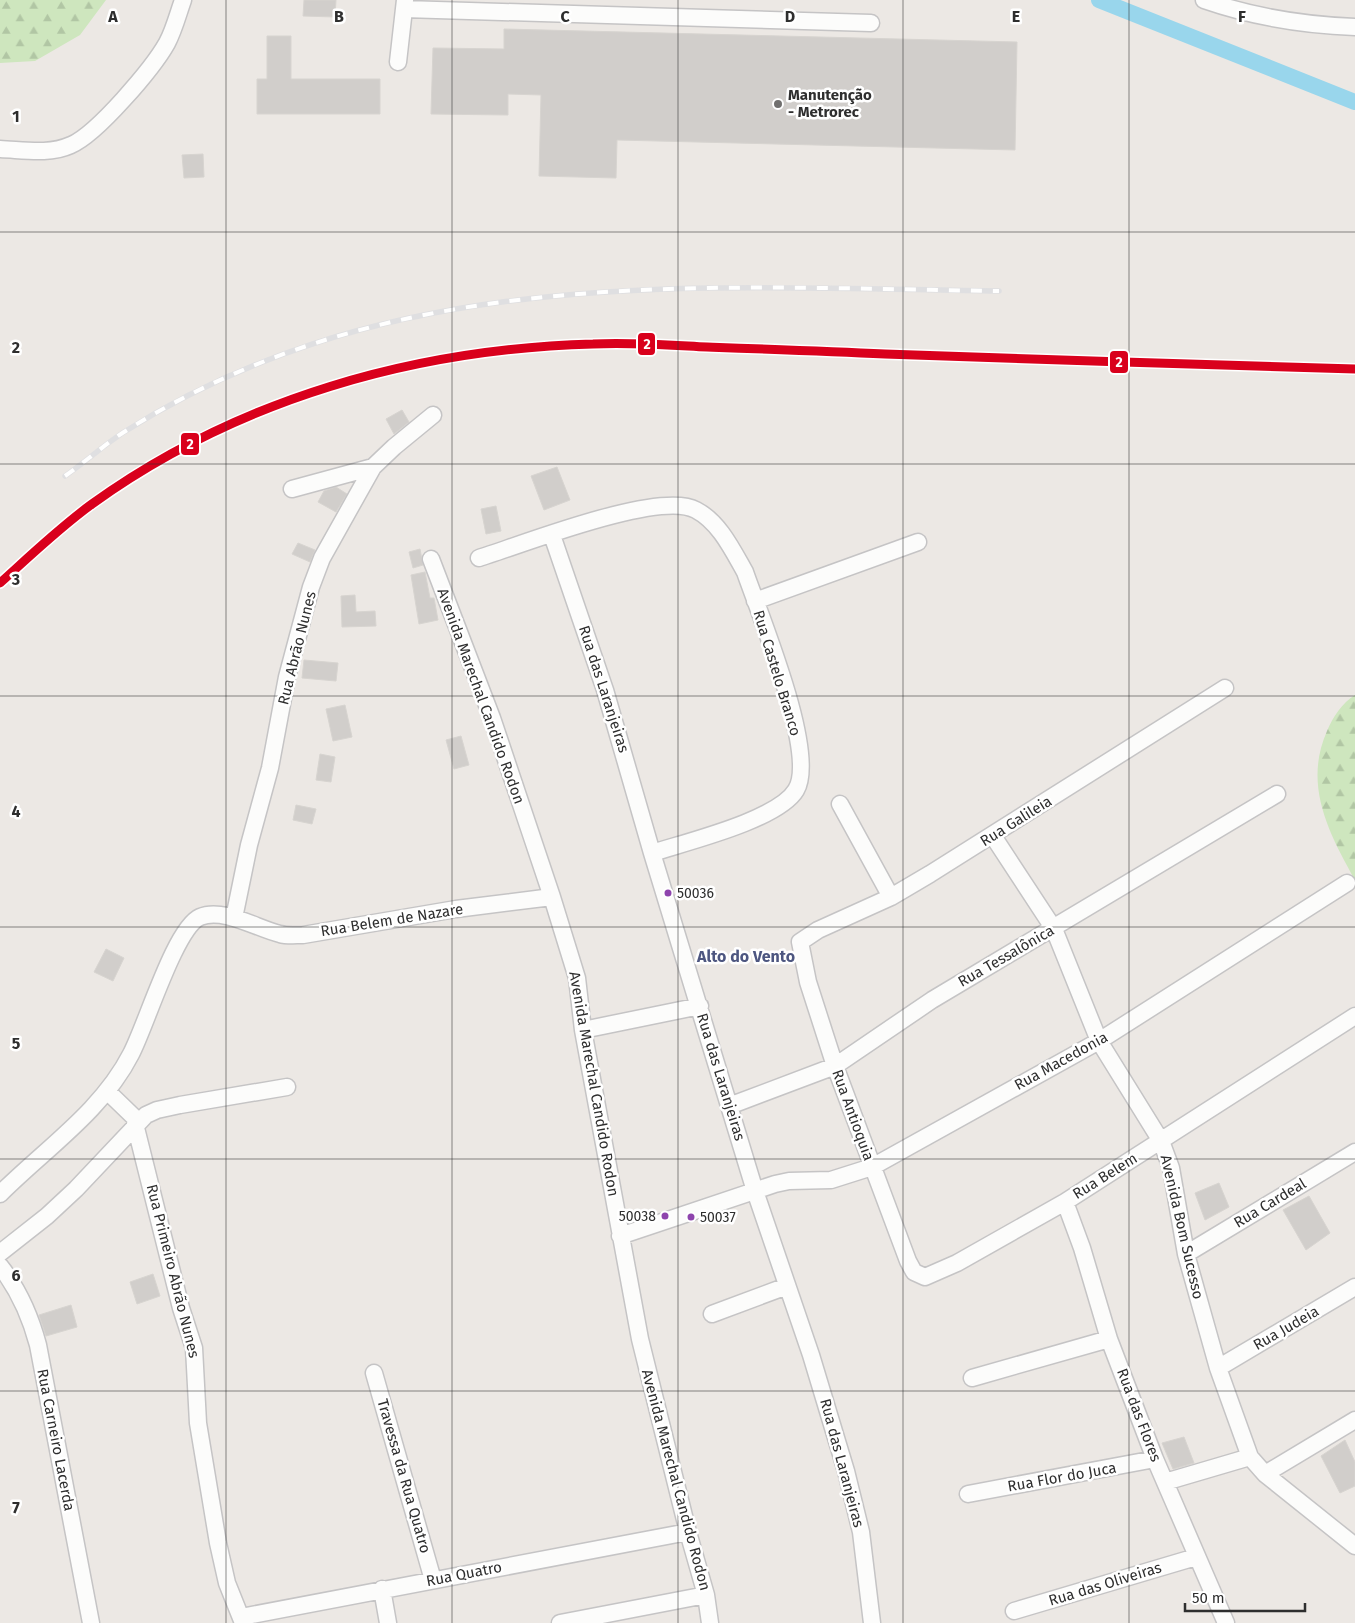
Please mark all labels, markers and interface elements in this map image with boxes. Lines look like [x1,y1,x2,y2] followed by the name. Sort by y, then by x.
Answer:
[107,7,118,26] text: A
[334,7,344,26] text: B
[560,7,570,26] text: C
[785,7,795,26] text: D
[1012,7,1020,26] text: E
[1238,7,1246,26] text: F
[788,86,872,121] place label: Manutenção - Metrorec
[772,98,784,110] marker: Manutenção - Metrorec
[12,107,20,126] text: 1
[637,332,656,356] line badge: 2
[643,336,651,353] text: 2
[12,338,20,357] text: 2
[1109,350,1129,374] line badge: 2
[1115,354,1123,371] text: 2
[180,432,200,456] line badge: 2
[186,436,194,453] text: 2
[11,570,20,589] text: 3
[434,586,528,806] street label: Avenida Marechal Candido Rodon
[274,589,320,707] street label: Rua Abrão Nunes
[749,608,805,738] street label: Rua Castelo Branco
[575,623,633,755] street label: Rua das Laranjeiras
[977,792,1055,850] street label: Rua Galileia
[11,802,21,821] text: 4
[677,885,714,902] place label: 50036
[663,888,673,898] marker: 50036
[319,900,465,940] street label: Rua Belem de Nazare
[955,921,1057,991] street label: Rua Tessalônica
[696,947,795,966] district label: Alto do Vento
[565,970,623,1198] street label: Avenida Marechal Candido Rodon
[693,1011,749,1143] street label: Rua das Laranjeiras
[1011,1028,1111,1094] street label: Rua Macedonia
[12,1034,21,1053] text: 5
[828,1067,878,1163] street label: Rua Antioquia
[1069,1149,1141,1203] street label: Rua Belem
[1157,1153,1207,1301] street label: Avenida Bom Sucesso
[1231,1174,1310,1232] street label: Rua Cardeal
[143,1182,203,1360] street label: Rua Primeiro Abrão Nunes
[619,1208,656,1225] place label: 50038
[700,1209,736,1226] place label: 50037
[660,1211,670,1221] marker: 50038
[686,1212,696,1222] marker: 50037
[11,1266,21,1285] text: 6
[1250,1302,1322,1354] street label: Rua Judeia
[1113,1366,1165,1464] street label: Rua das Flores
[33,1367,79,1513] street label: Rua Carneiro Lacerda
[638,1367,714,1593] street label: Avenida Marechal Candido Rodon
[373,1397,435,1555] street label: Travessa da Rua Quatro
[816,1397,868,1529] street label: Rua das Laranjeiras
[1006,1459,1118,1495] street label: Rua Flor do Juca
[12,1498,20,1517] text: 7
[425,1558,503,1590] street label: Rua Quatro
[1046,1558,1164,1610] street label: Rua das Oliveiras
[1185,1580,1305,1612] scale bar
[1192,1589,1225,1607] text: 50 m

